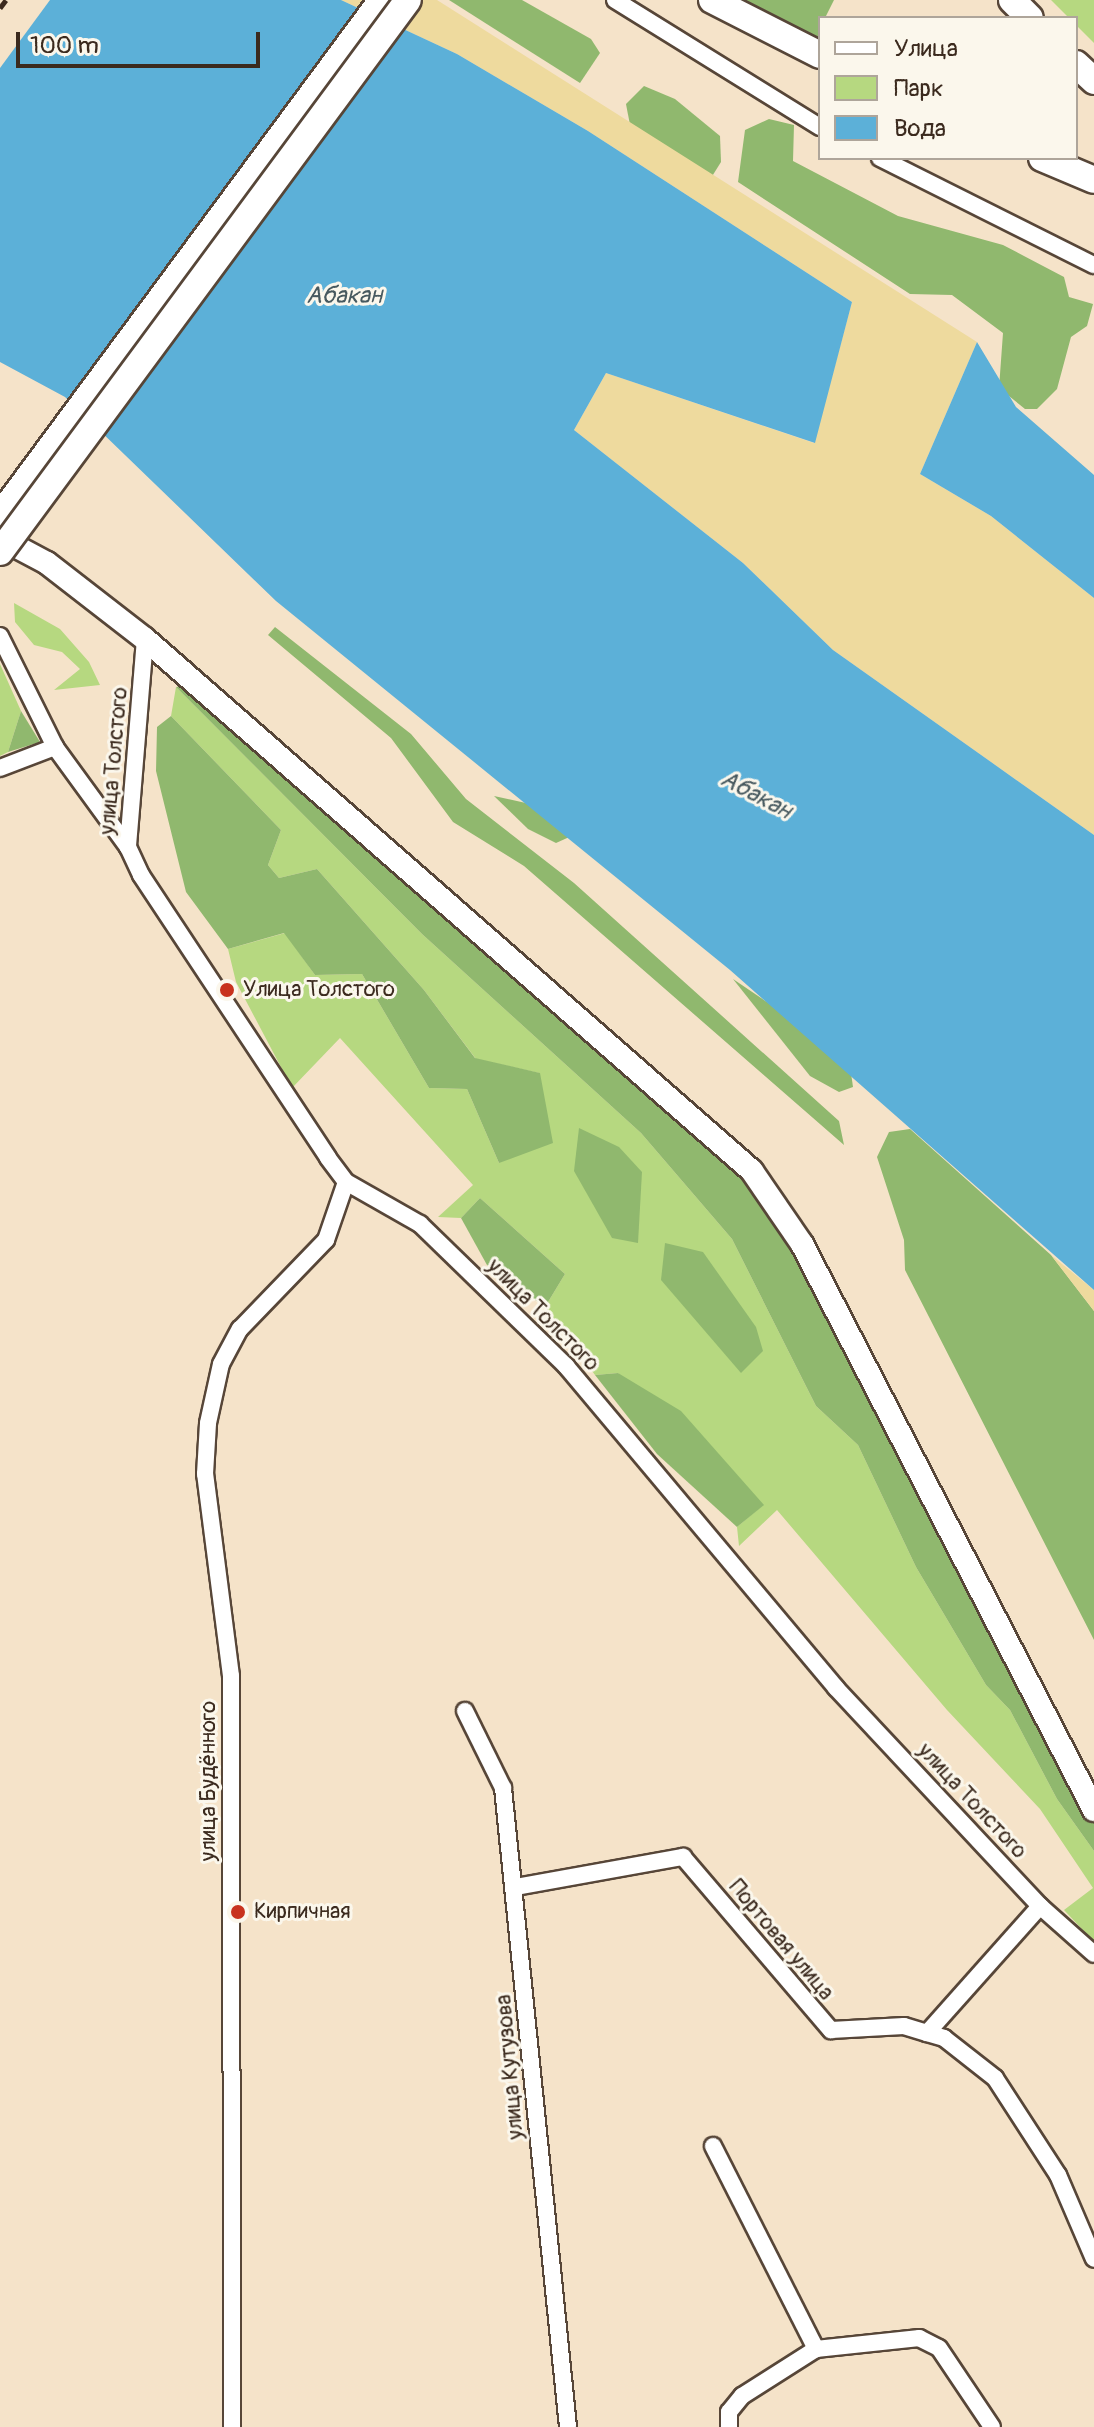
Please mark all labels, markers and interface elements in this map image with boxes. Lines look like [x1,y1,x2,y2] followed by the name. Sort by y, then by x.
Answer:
[20,16,264,66] scale bar
[818,16,1078,160] legend
[30,31,99,60] text: 100 m
[894,34,958,63] text: Улица
[894,74,943,103] text: Парк
[894,114,946,143] text: Вода
[306,282,382,310] water label: Абакан
[94,686,134,836] street label: улица Толстого
[716,764,796,826] water label: Абакан
[243,977,395,1003] place label: Улица Толстого
[218,981,236,999] marker: Улица Толстого
[481,1253,605,1377] street label: улица Толстого
[196,1701,222,1861] street label: улица Будённого
[912,1738,1032,1864] street label: улица Толстого
[723,1874,839,2006] street label: Портовая улица
[254,1899,350,1925] place label: Кирпичная
[229,1903,247,1921] marker: Кирпичная
[491,1993,529,2141] street label: улица Кутузова

